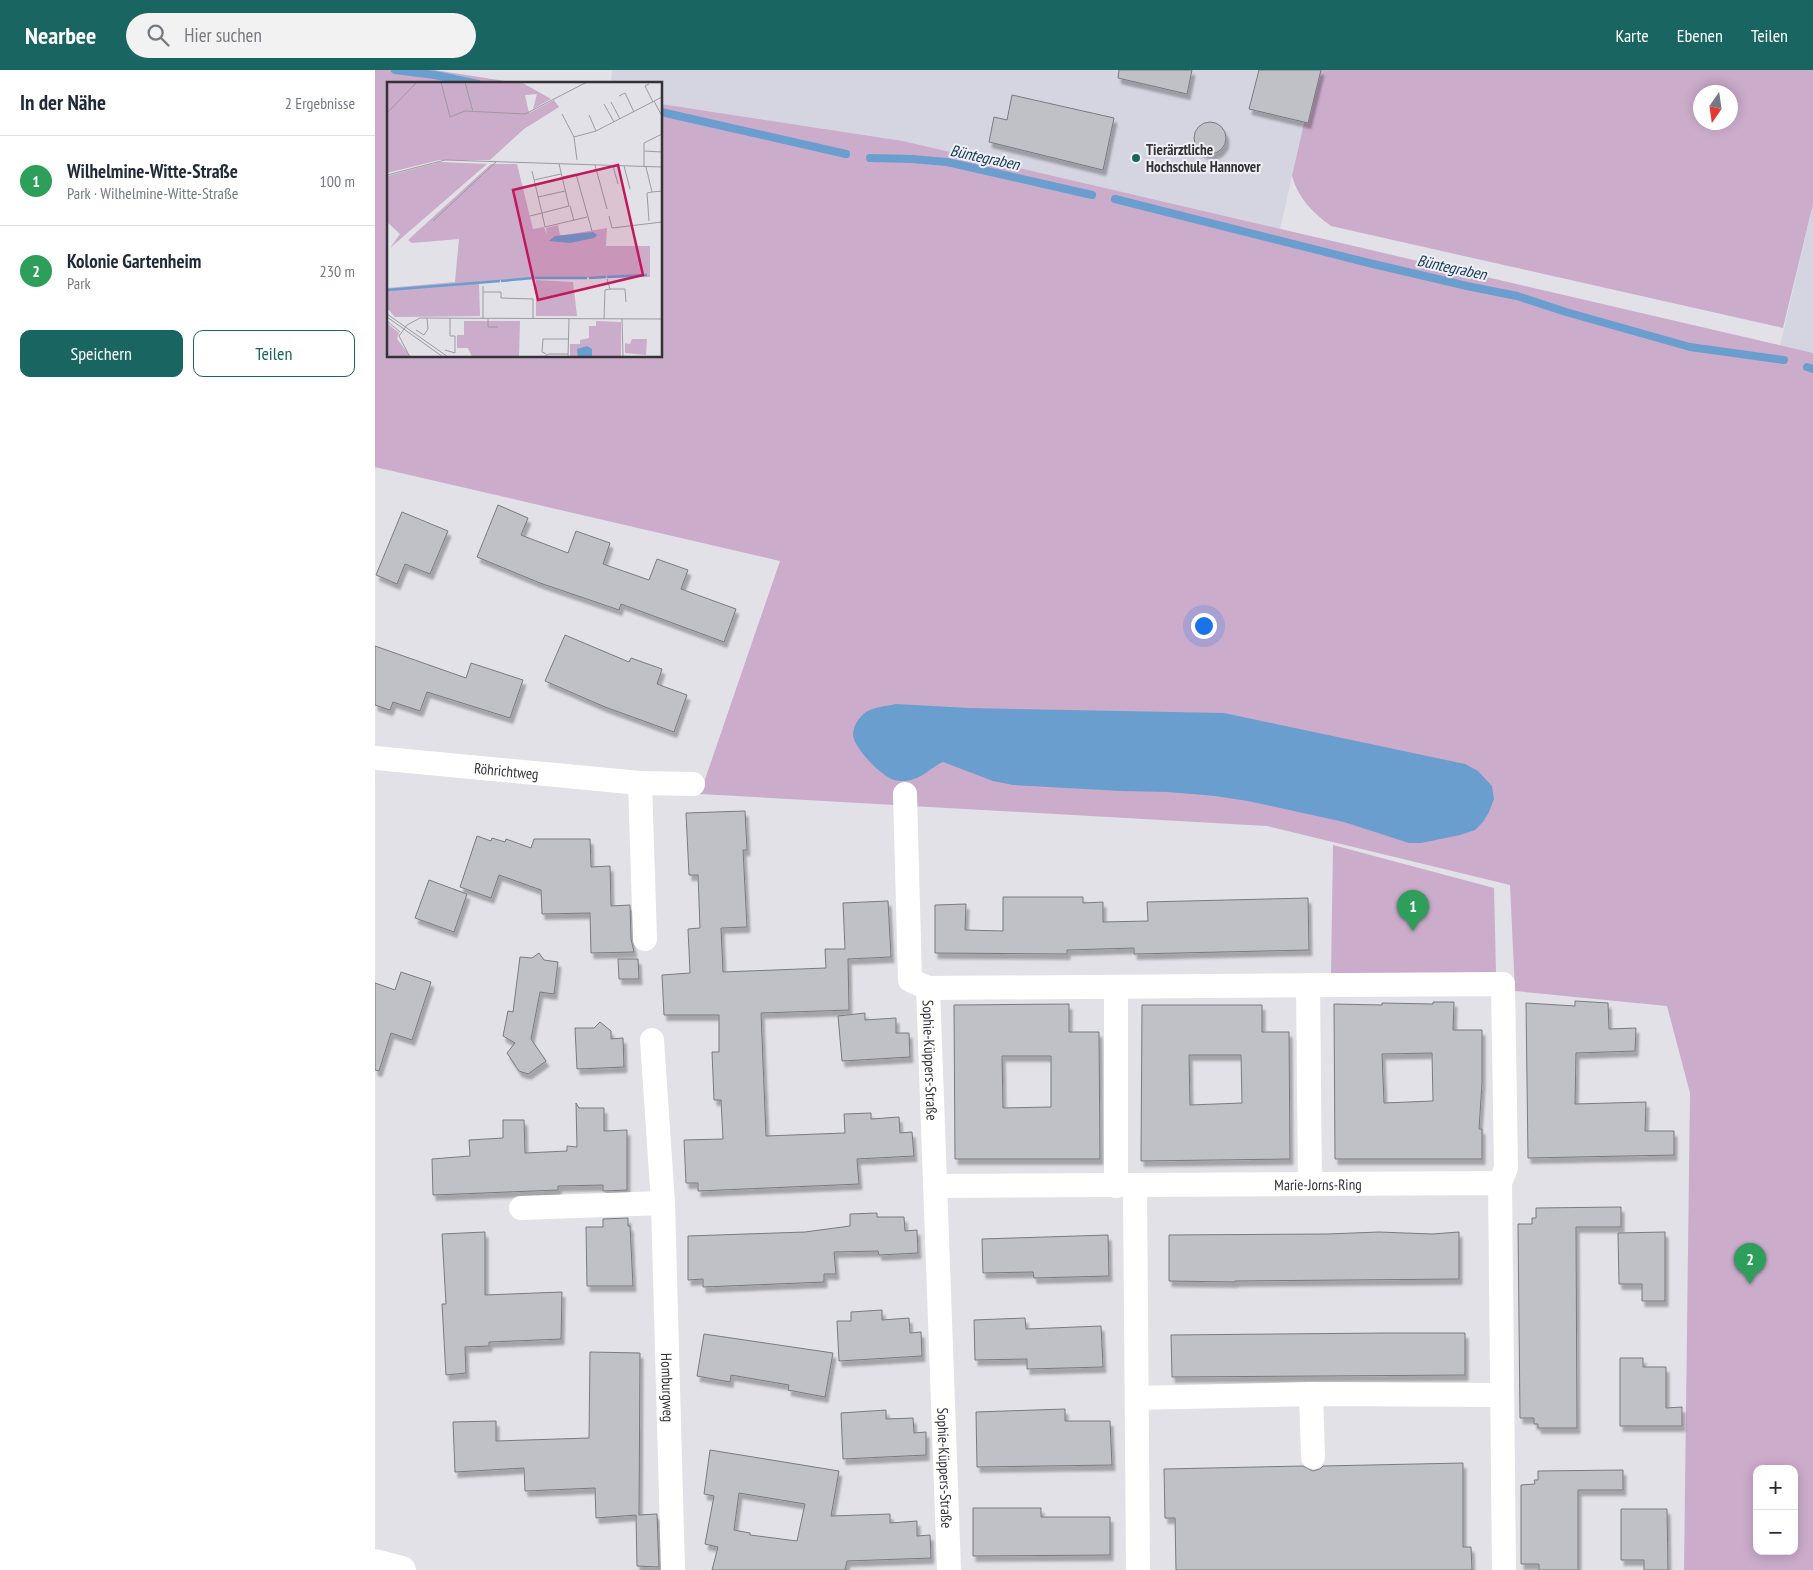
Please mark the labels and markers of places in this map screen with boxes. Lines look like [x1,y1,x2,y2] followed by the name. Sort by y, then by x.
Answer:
[1146,140,1261,176] place label: Tierärztliche Hochschule Hannover
[1130,152,1142,164] marker: Tierärztliche Hochschule Hannover
[1397,890,1429,931] pin: 1
[1734,1243,1766,1284] pin: 2

